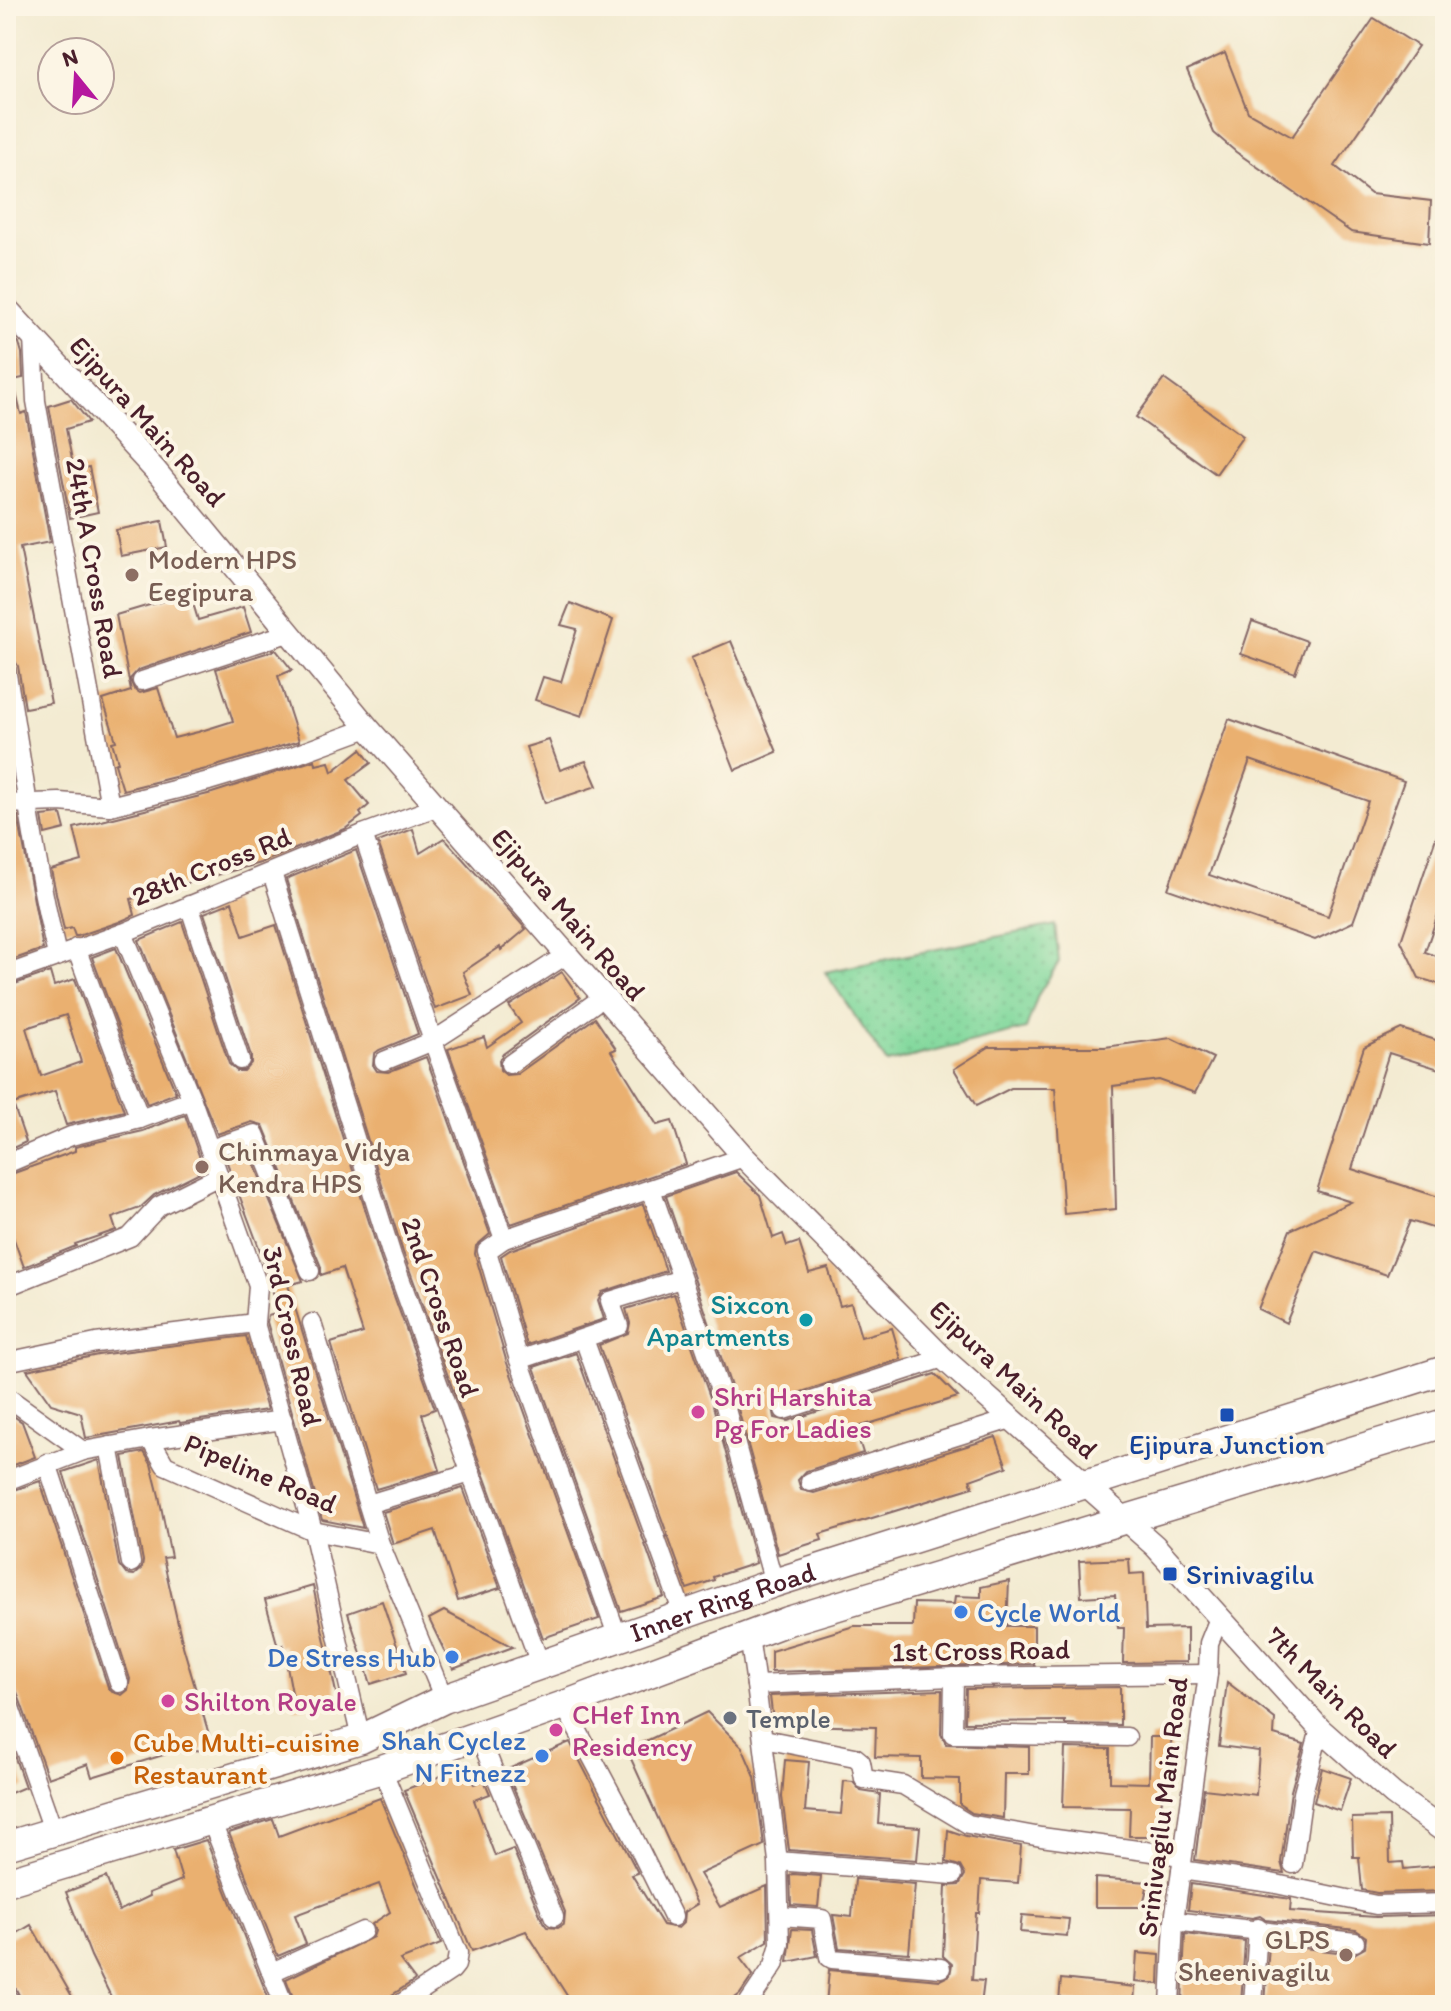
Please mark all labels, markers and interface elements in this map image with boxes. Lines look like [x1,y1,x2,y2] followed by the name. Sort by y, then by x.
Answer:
[36,36,116,116] north arrow
[59,42,81,73] text: N
[63,329,233,513] street label: Ejipura Main Road
[59,455,131,681] street label: 24th A Cross Road
[148,542,297,608] place label: Modern HPS Eegipura
[123,566,141,584] marker: Modern HPS Eegipura
[127,819,295,913] street label: 28th Cross Rd
[485,821,653,1007] street label: Ejipura Main Road
[218,1134,410,1200] place label: Chinmaya Vidya Kendra HPS
[193,1158,211,1176] marker: Chinmaya Vidya Kendra HPS
[394,1213,488,1401] street label: 2nd Cross Road
[256,1243,330,1429] street label: 3rd Cross Road
[647,1287,790,1353] place label: Sixcon Apartments
[923,1292,1105,1466] street label: Ejipura Main Road
[797,1311,815,1329] marker: Sixcon Apartments
[714,1379,873,1445] place label: Shri Harshita Pg For Ladies
[689,1403,707,1421] marker: Shri Harshita Pg For Ladies
[1218,1406,1236,1424] marker: Ejipura Junction
[179,1426,343,1521] street label: Pipeline Road
[1129,1427,1325,1461] place label: Ejipura Junction
[625,1554,819,1649] street label: Inner Ring Road
[1186,1557,1314,1591] place label: Srinivagilu
[1161,1565,1179,1583] marker: Srinivagilu
[977,1595,1121,1629] place label: Cycle World
[952,1603,970,1621] marker: Cycle World
[1259,1619,1405,1765] street label: 7th Main Road
[892,1631,1070,1669] street label: 1st Cross Road
[267,1640,436,1674] place label: De Stress Hub
[443,1648,461,1666] marker: De Stress Hub
[1129,1674,1195,1939] street label: Srinivagilu Main Road
[184,1684,357,1718] place label: Shilton Royale
[159,1692,177,1710] marker: Shilton Royale
[572,1697,692,1763] place label: CHef Inn Residency
[746,1701,831,1735] place label: Temple
[721,1709,739,1727] marker: Temple
[547,1721,565,1739] marker: CHef Inn Residency
[381,1723,526,1789] place label: Shah Cyclez N Fitnezz
[133,1725,360,1791] place label: Cube Multi-cuisine Restaurant
[533,1747,551,1765] marker: Shah Cyclez N Fitnezz
[108,1749,126,1767] marker: Cube Multi-cuisine Restaurant
[1178,1922,1330,1988] place label: GLPS Sheenivagilu
[1337,1946,1355,1964] marker: GLPS Sheenivagilu

